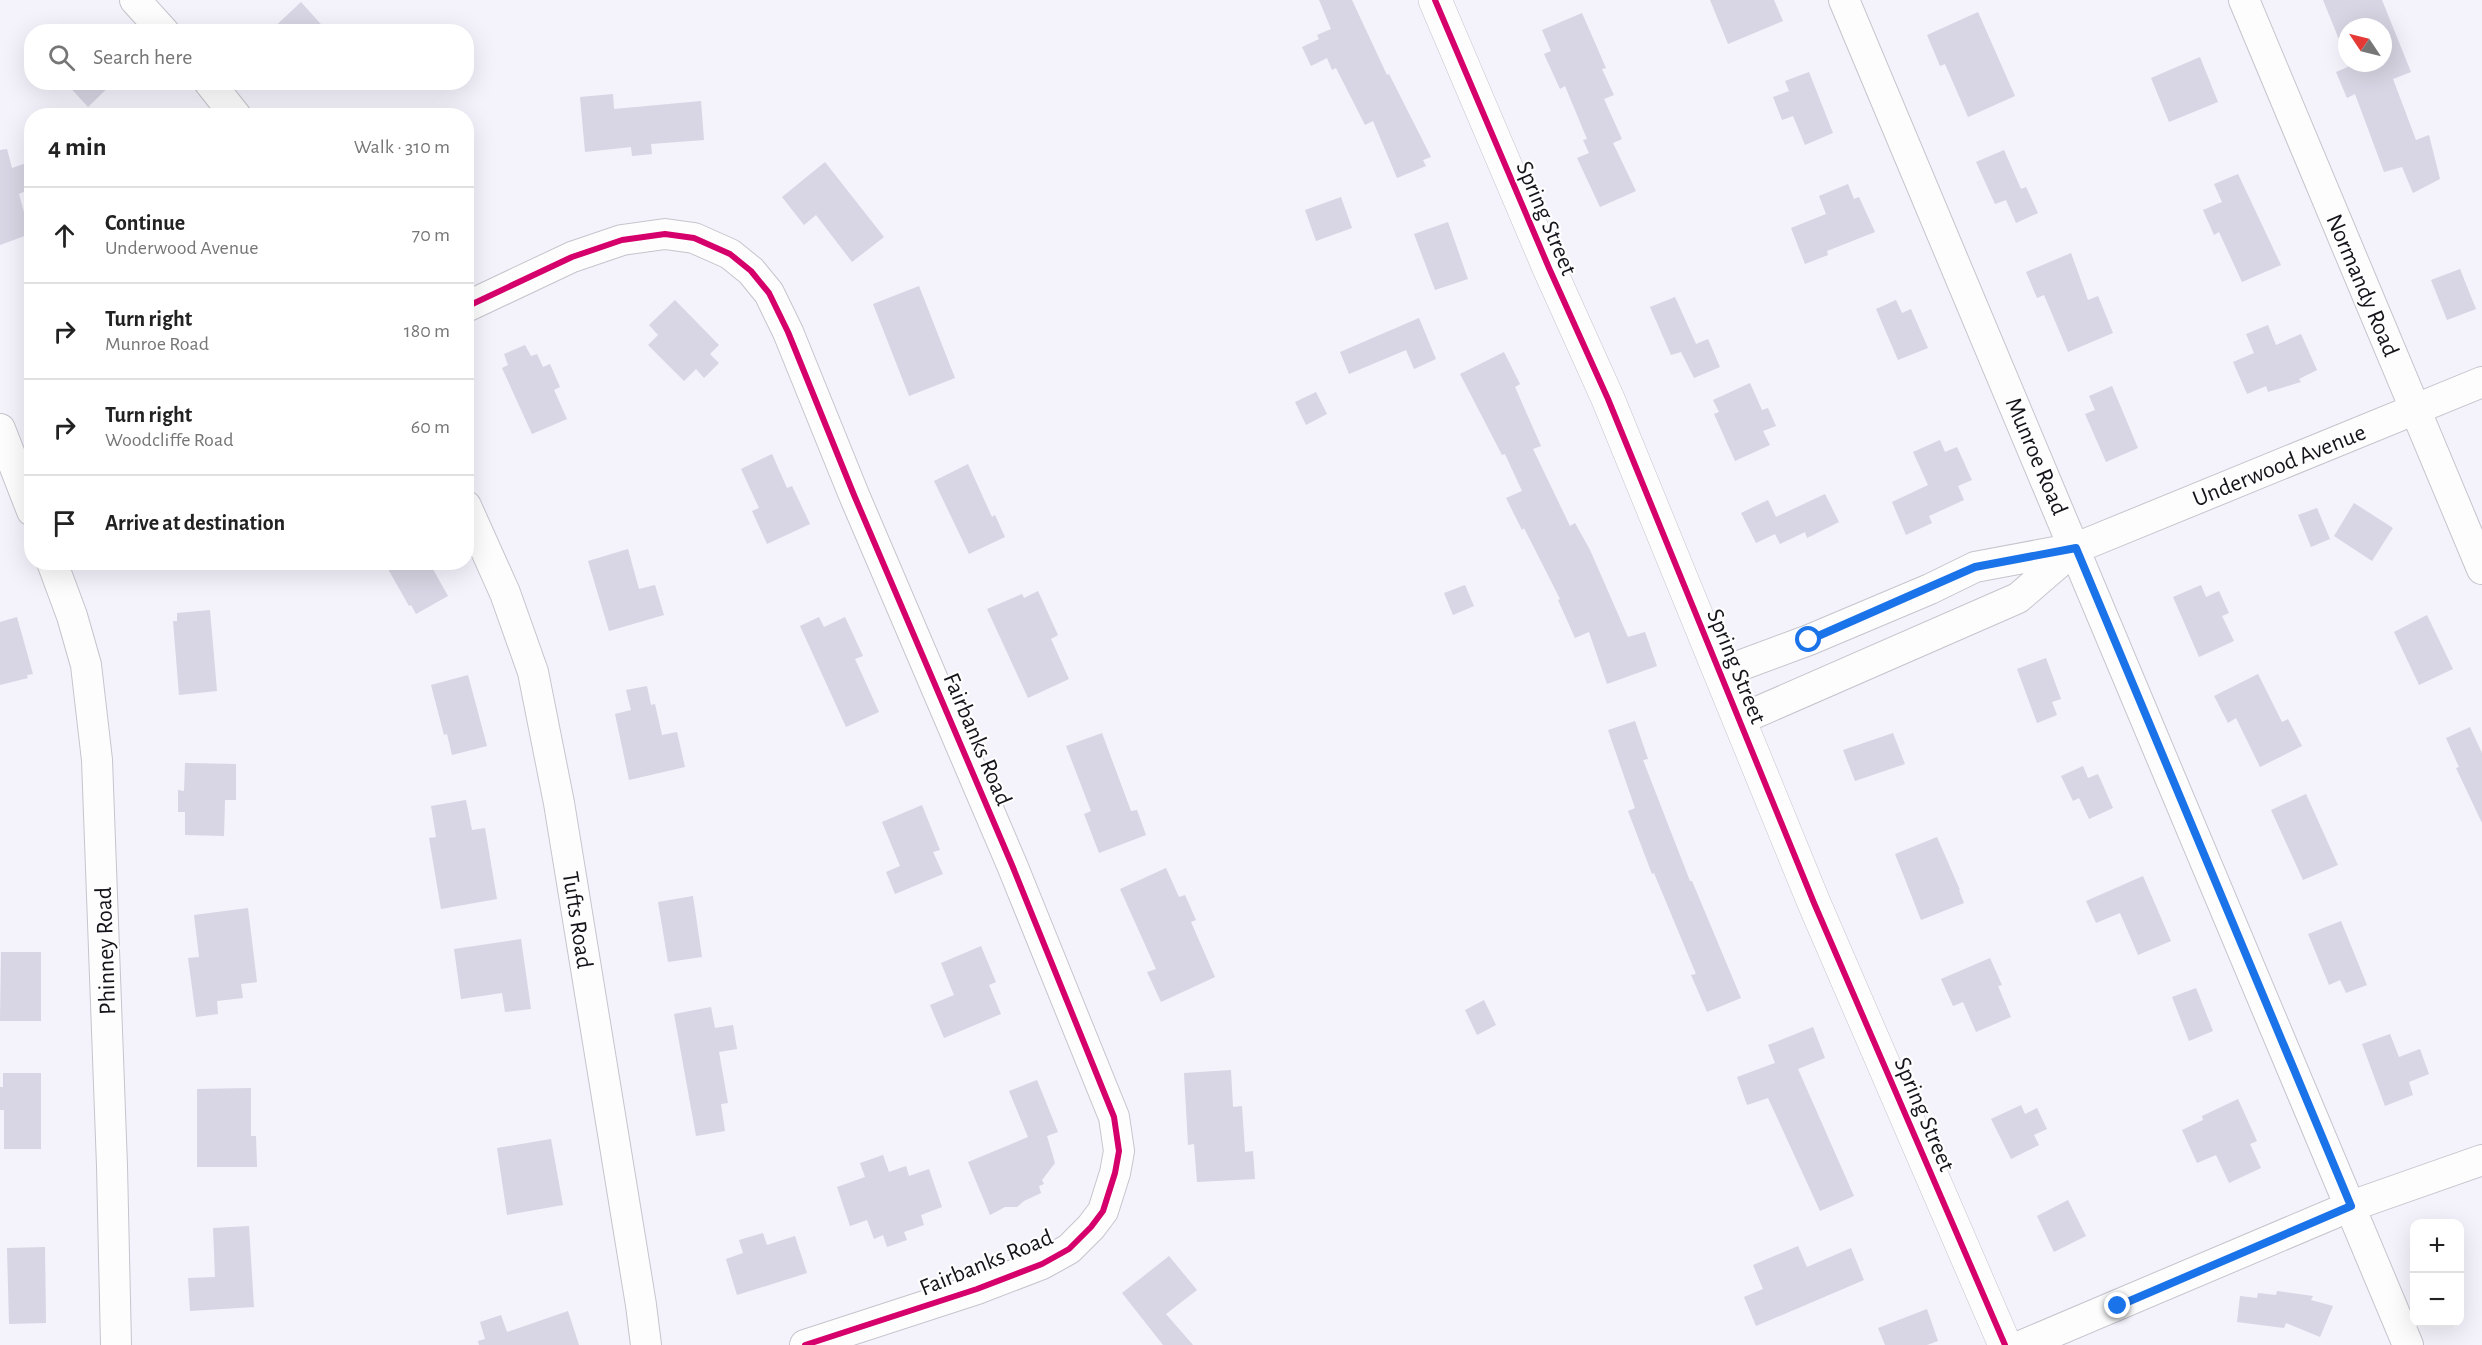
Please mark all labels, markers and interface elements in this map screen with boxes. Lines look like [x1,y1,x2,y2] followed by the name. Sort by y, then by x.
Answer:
[2338,18,2392,72] north arrow
[24,24,474,90] search box
[45,41,78,74] icon: search
[93,46,192,68] text: Search here
[48,134,107,160] text: 4 min
[354,137,450,157] text: Walk · 310 m
[1511,158,1581,279] street label: Spring Street
[2321,211,2403,360] street label: Normandy Road
[105,212,185,234] text: Continue
[48,219,81,252] icon: ahead
[412,225,450,245] text: 70 m
[105,238,259,258] text: Underwood Avenue
[105,308,192,330] text: Turn right
[48,315,81,348] icon: right
[404,321,450,341] text: 180 m
[105,334,209,354] text: Munroe Road
[2001,394,2072,519] street label: Munroe Road
[105,404,192,426] text: Turn right
[48,411,81,444] icon: right
[411,417,450,437] text: 60 m
[2189,420,2369,512] street label: Underwood Avenue
[105,430,234,450] text: Woodcliffe Road
[48,507,81,540] icon: arrive
[105,512,285,534] text: Arrive at destination
[1702,606,1770,727] street label: Spring Street
[1795,626,1821,652] route start
[938,670,1016,809] street label: Fairbanks Road
[558,870,597,970] street label: Tufts Road
[92,886,120,1016] street label: Phinney Road
[1889,1054,1959,1175] street label: Spring Street
[2410,1219,2464,1327] map controls
[2410,1219,2464,1273] button: +
[916,1225,1056,1301] street label: Fairbanks Road
[2410,1273,2464,1327] button: −
[2104,1292,2130,1318] route end

